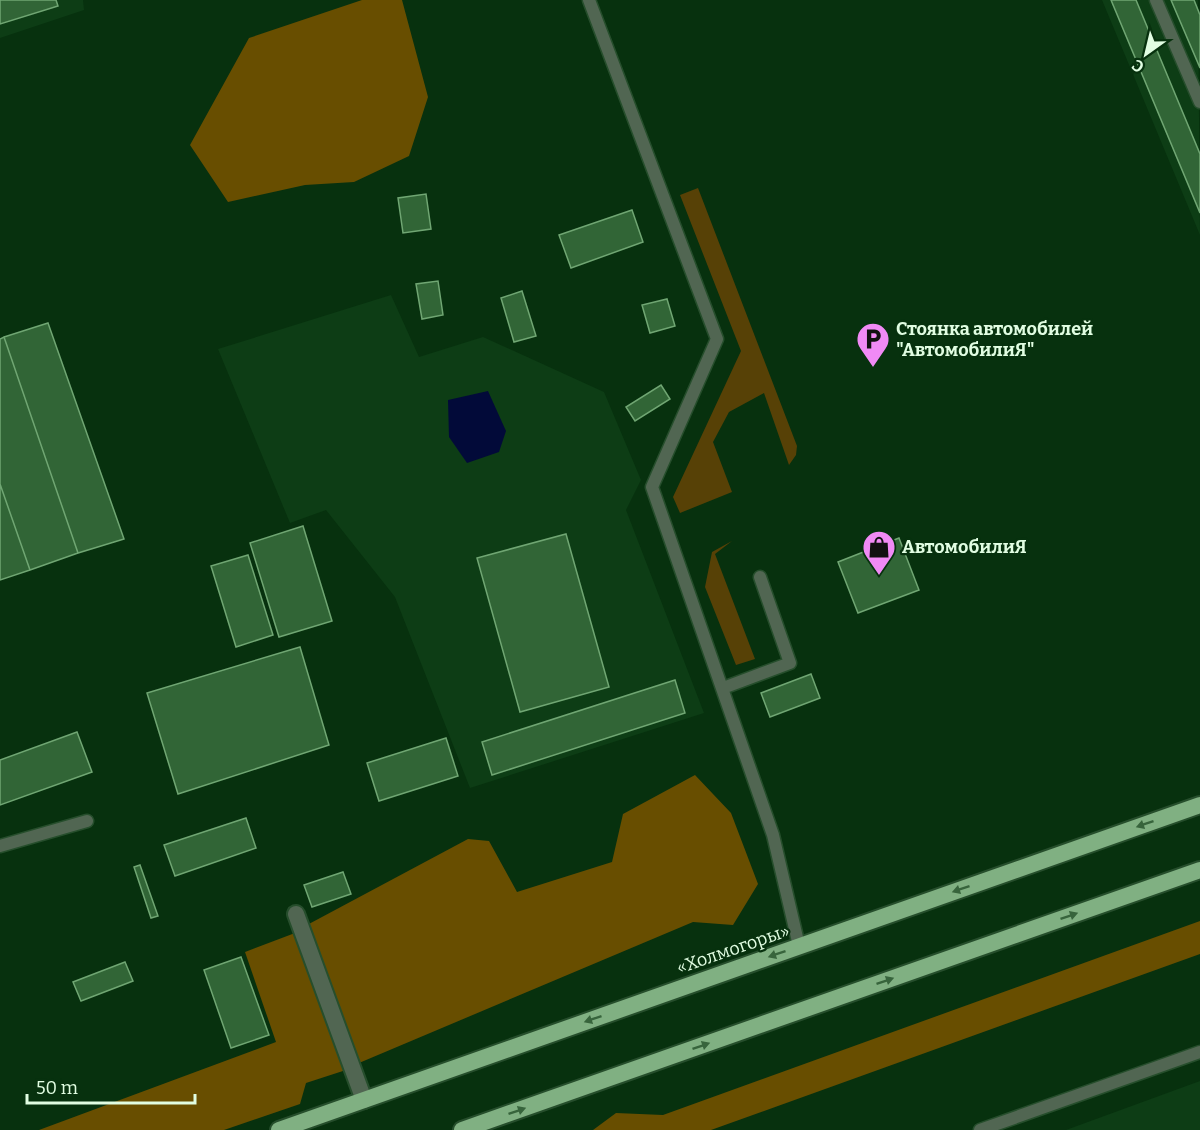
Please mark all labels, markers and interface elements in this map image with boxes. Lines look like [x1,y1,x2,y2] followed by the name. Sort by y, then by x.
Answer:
[1116,24,1176,84] north arrow
[1128,55,1147,77] text: С
[896,318,1093,361] place label: Стоянка автомобилей "АвтомобилиЯ"
[855,321,891,368] parking icon: Стоянка автомобилей "АвтомобилиЯ"
[861,529,897,576] shop icon: АвтомобилиЯ
[902,536,1027,558] place label: АвтомобилиЯ
[1136,820,1154,830] one-way arrow
[952,885,970,895] one-way arrow
[1060,911,1078,921] one-way arrow
[674,919,792,979] street label: «Холмогоры»
[768,950,786,960] one-way arrow
[876,975,894,985] one-way arrow
[584,1015,602,1025] one-way arrow
[692,1040,710,1050] one-way arrow
[27,1067,195,1105] scale bar
[36,1077,78,1099] text: 50 m
[508,1105,526,1115] one-way arrow

